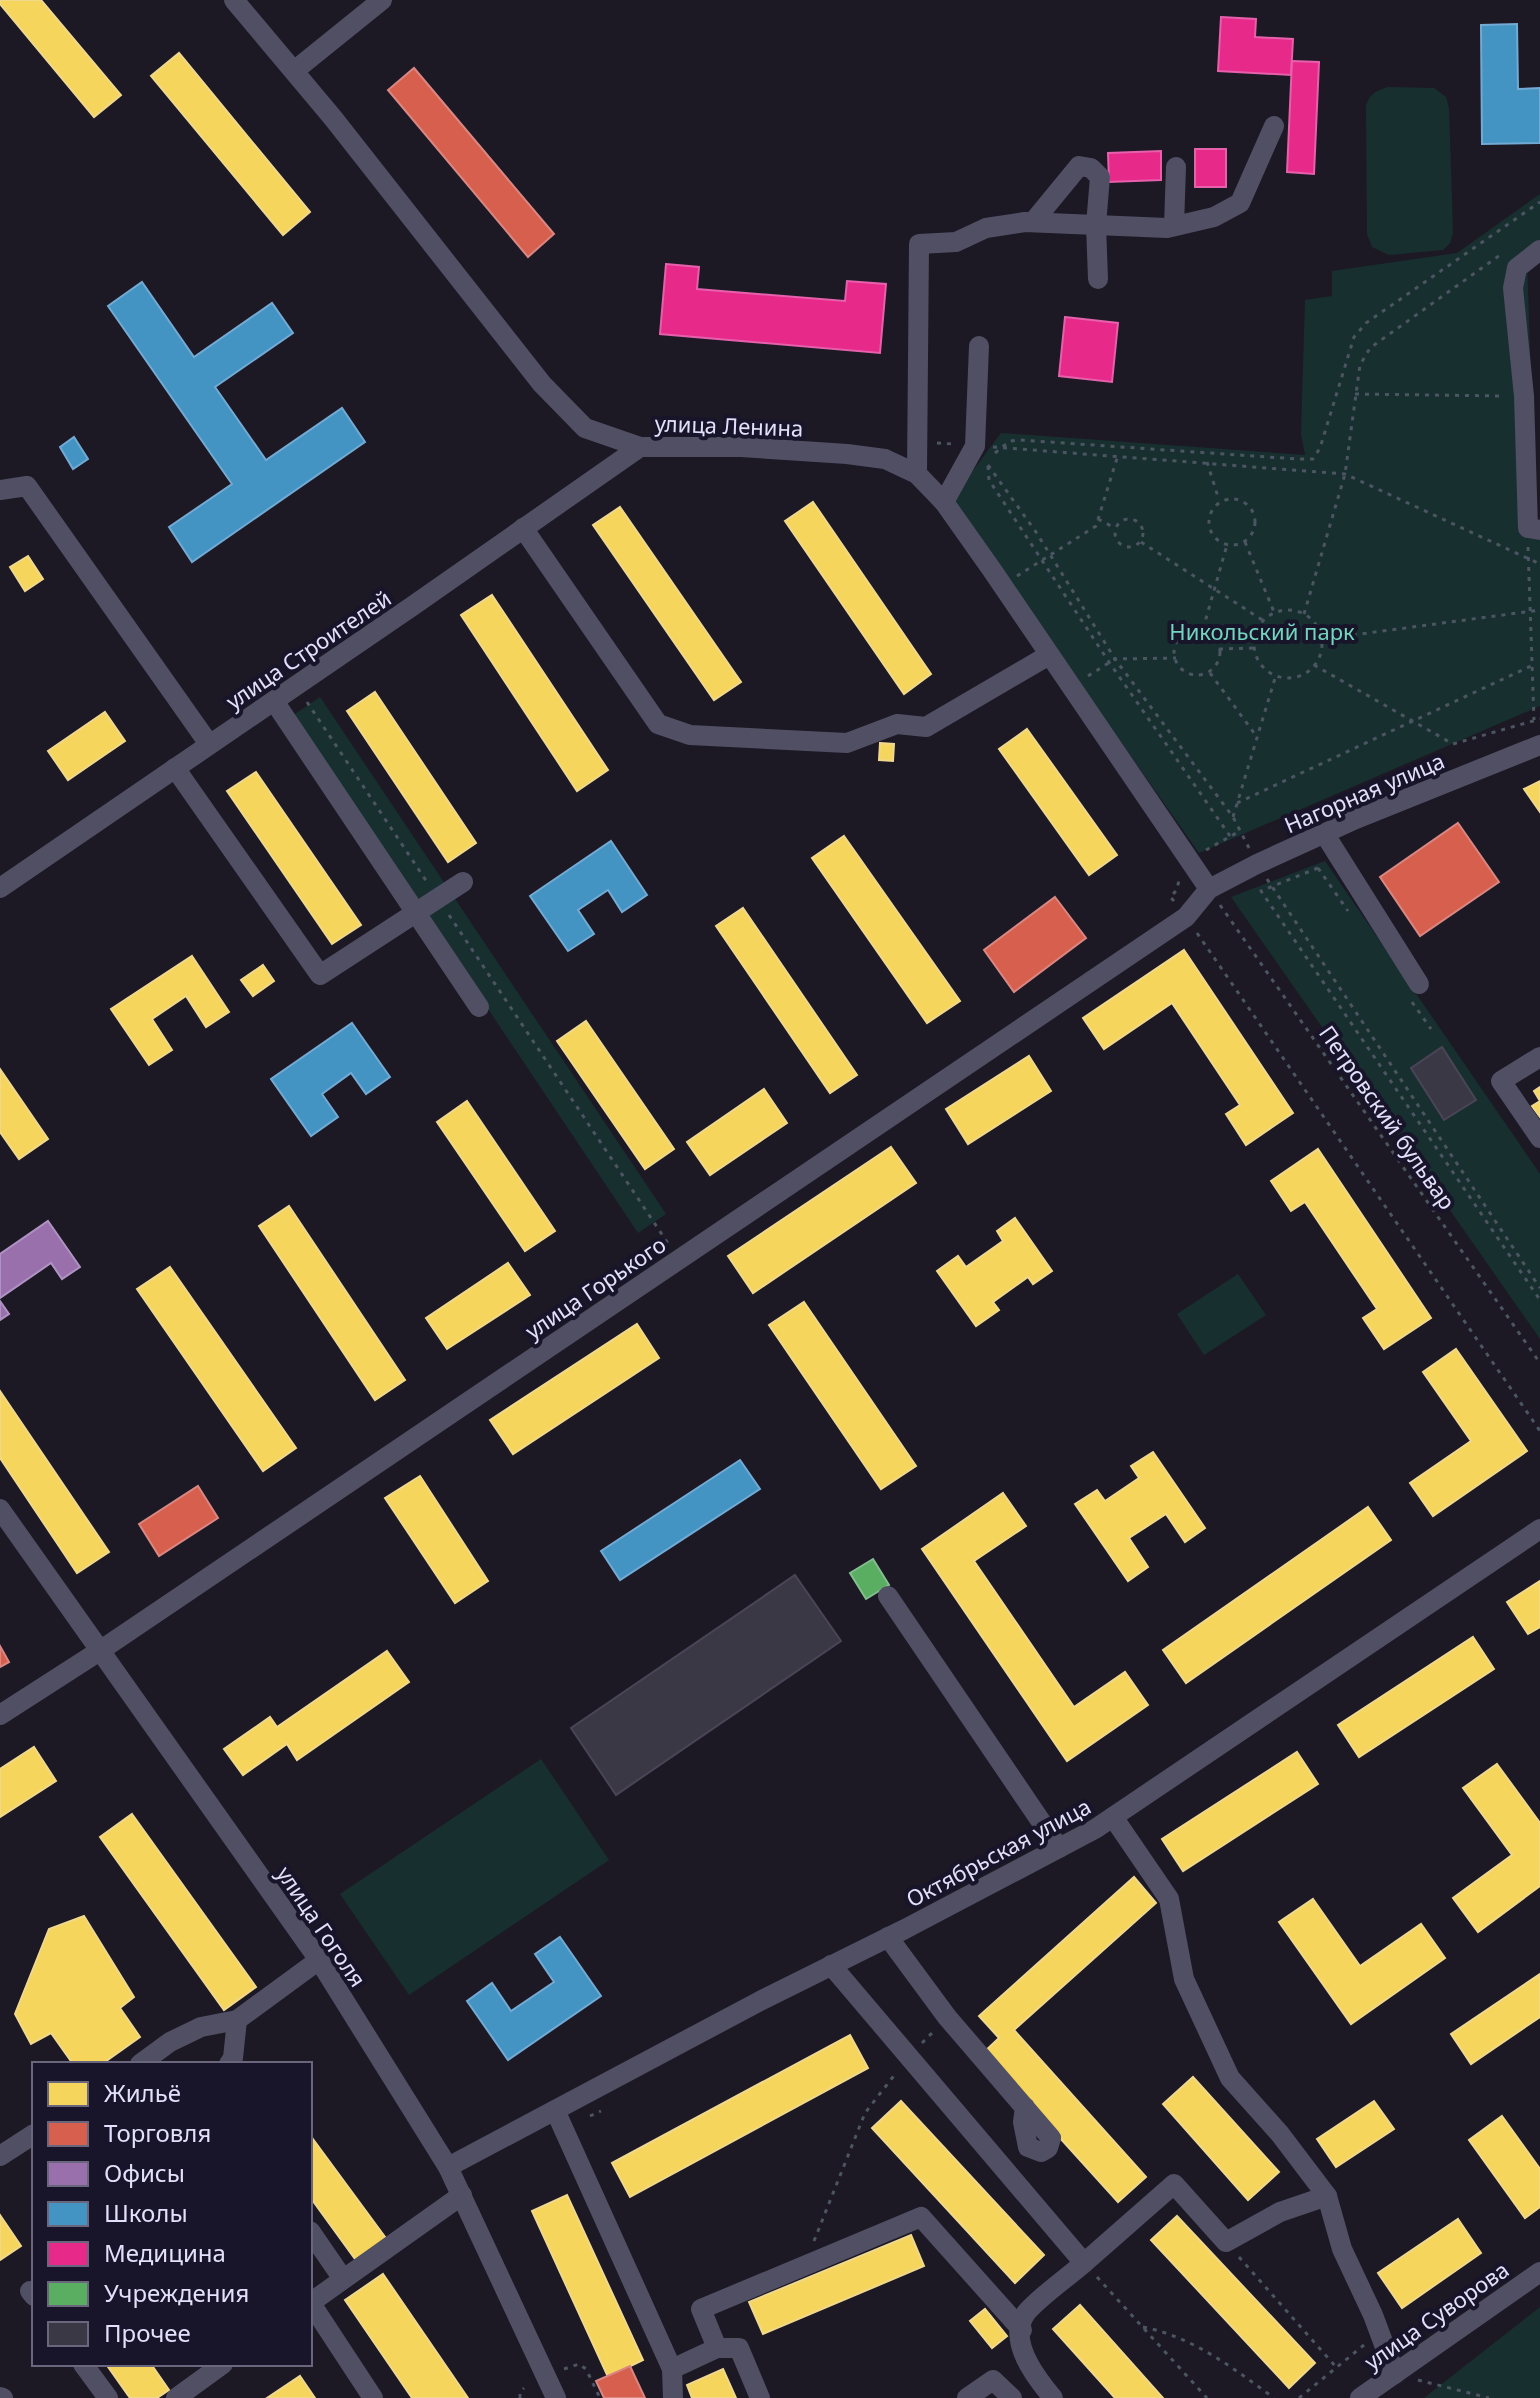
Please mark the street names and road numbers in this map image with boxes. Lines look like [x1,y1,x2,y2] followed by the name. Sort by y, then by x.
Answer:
[654,407,804,443] street label: улица Ленина
[219,583,397,715] street label: улица Строителей
[1279,745,1449,839] street label: Нагорная улица
[1313,1019,1463,1215] street label: Петровский бульвар
[519,1229,671,1345] street label: улица Горького
[900,1791,1096,1913] street label: Октябрьская улица
[271,1860,373,1992] street label: улица Гоголя
[1358,2254,1514,2376] street label: улица Суворова

